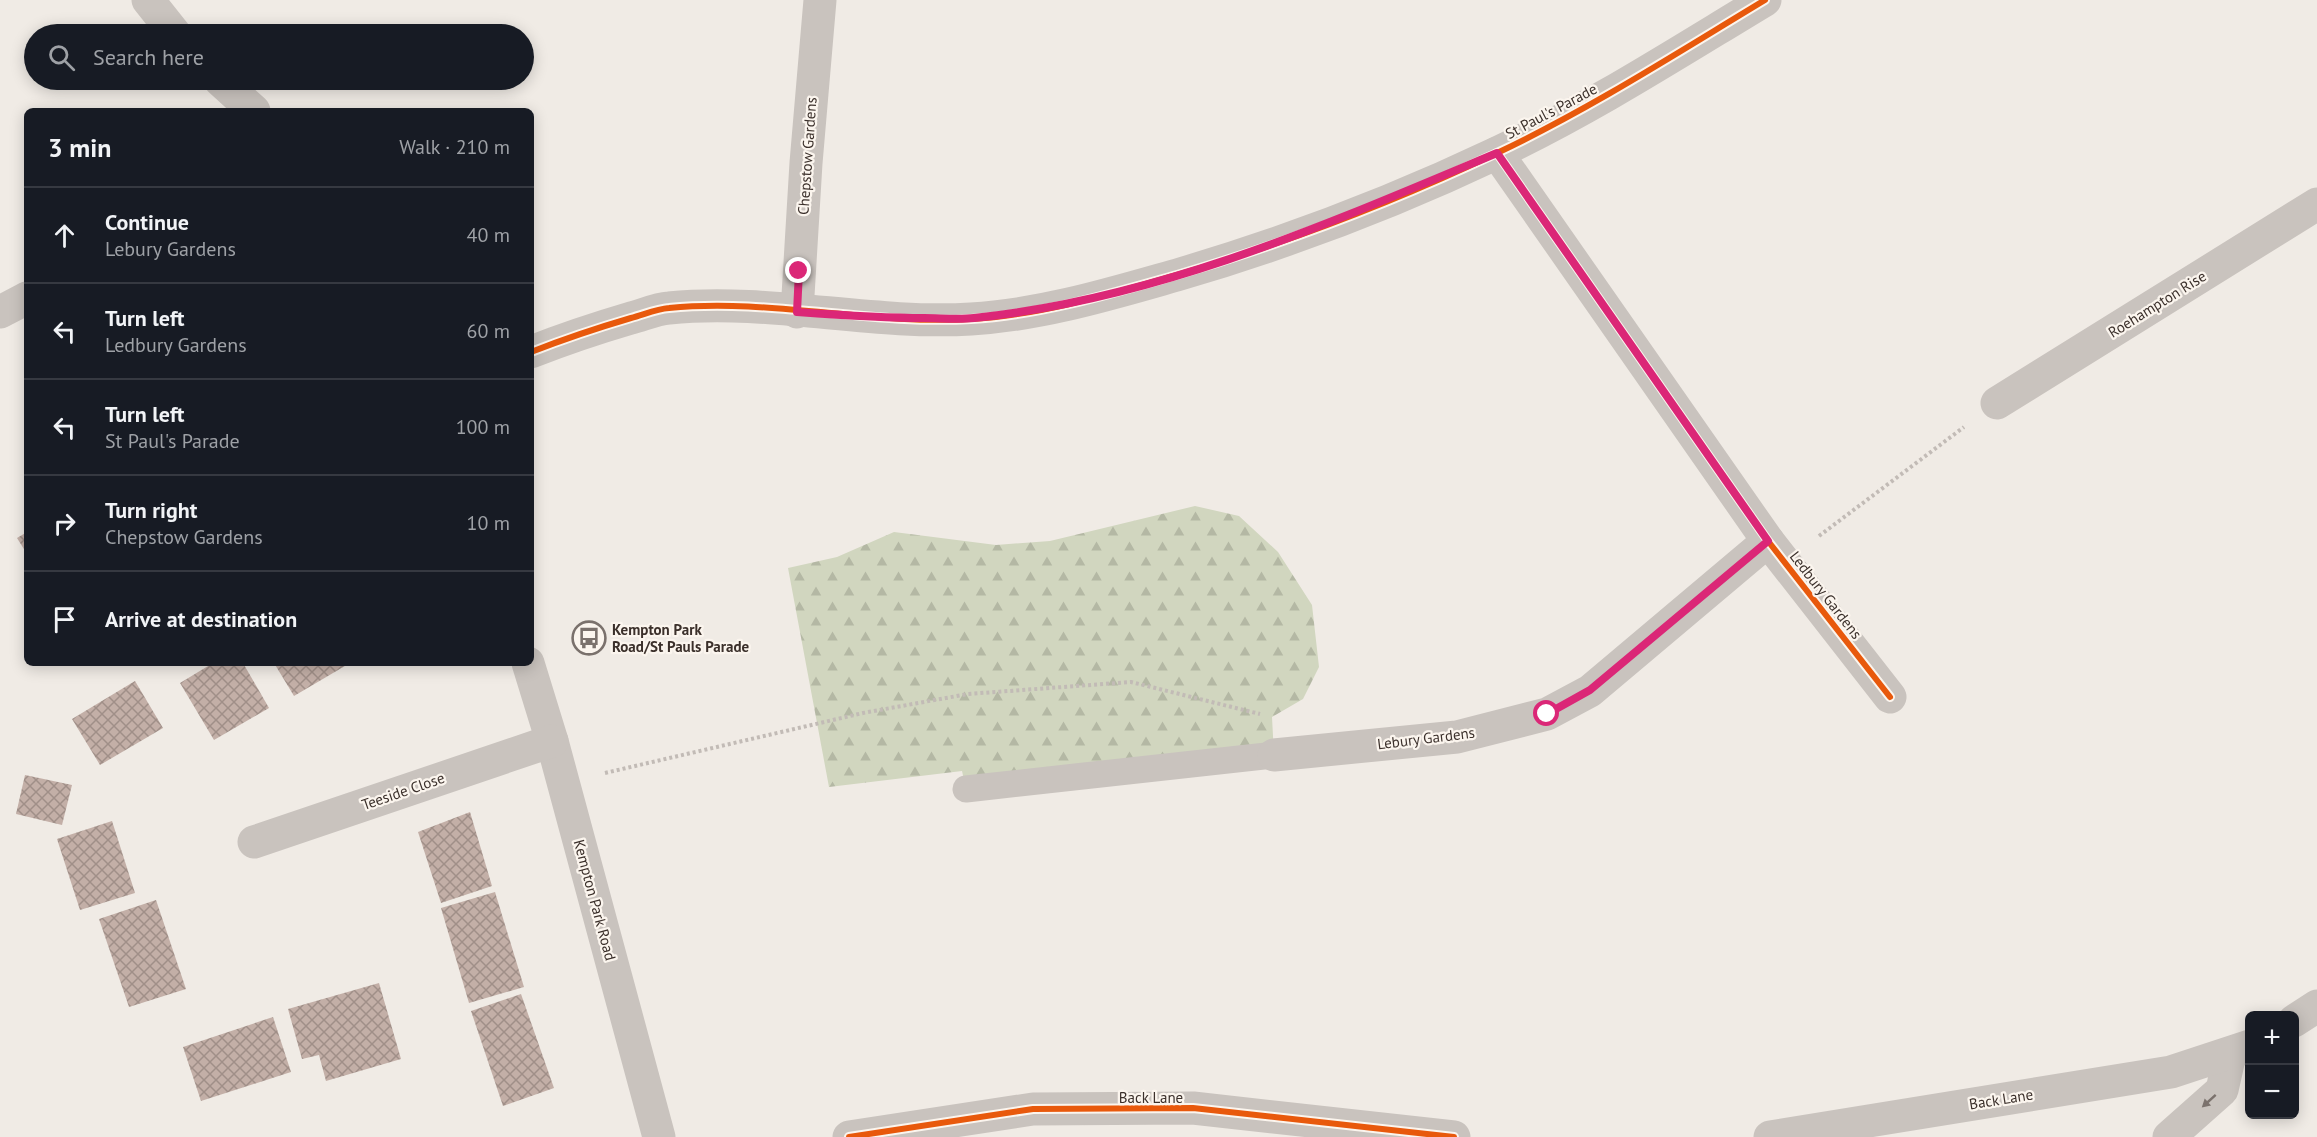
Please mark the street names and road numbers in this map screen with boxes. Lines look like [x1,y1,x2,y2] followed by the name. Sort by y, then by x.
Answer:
[1502,79,1600,143] street label: St Paul's Parade
[793,96,821,216] street label: Chepstow Gardens
[2105,266,2209,342] street label: Roehampton Rise
[1786,547,1866,643] street label: Ledbury Gardens
[1376,723,1476,753] street label: Lebury Gardens
[359,768,447,814] street label: Teeside Close
[570,837,620,963] street label: Kempton Park Road
[1968,1085,2034,1113] street label: Back Lane
[1119,1088,1183,1107] street label: Back Lane

